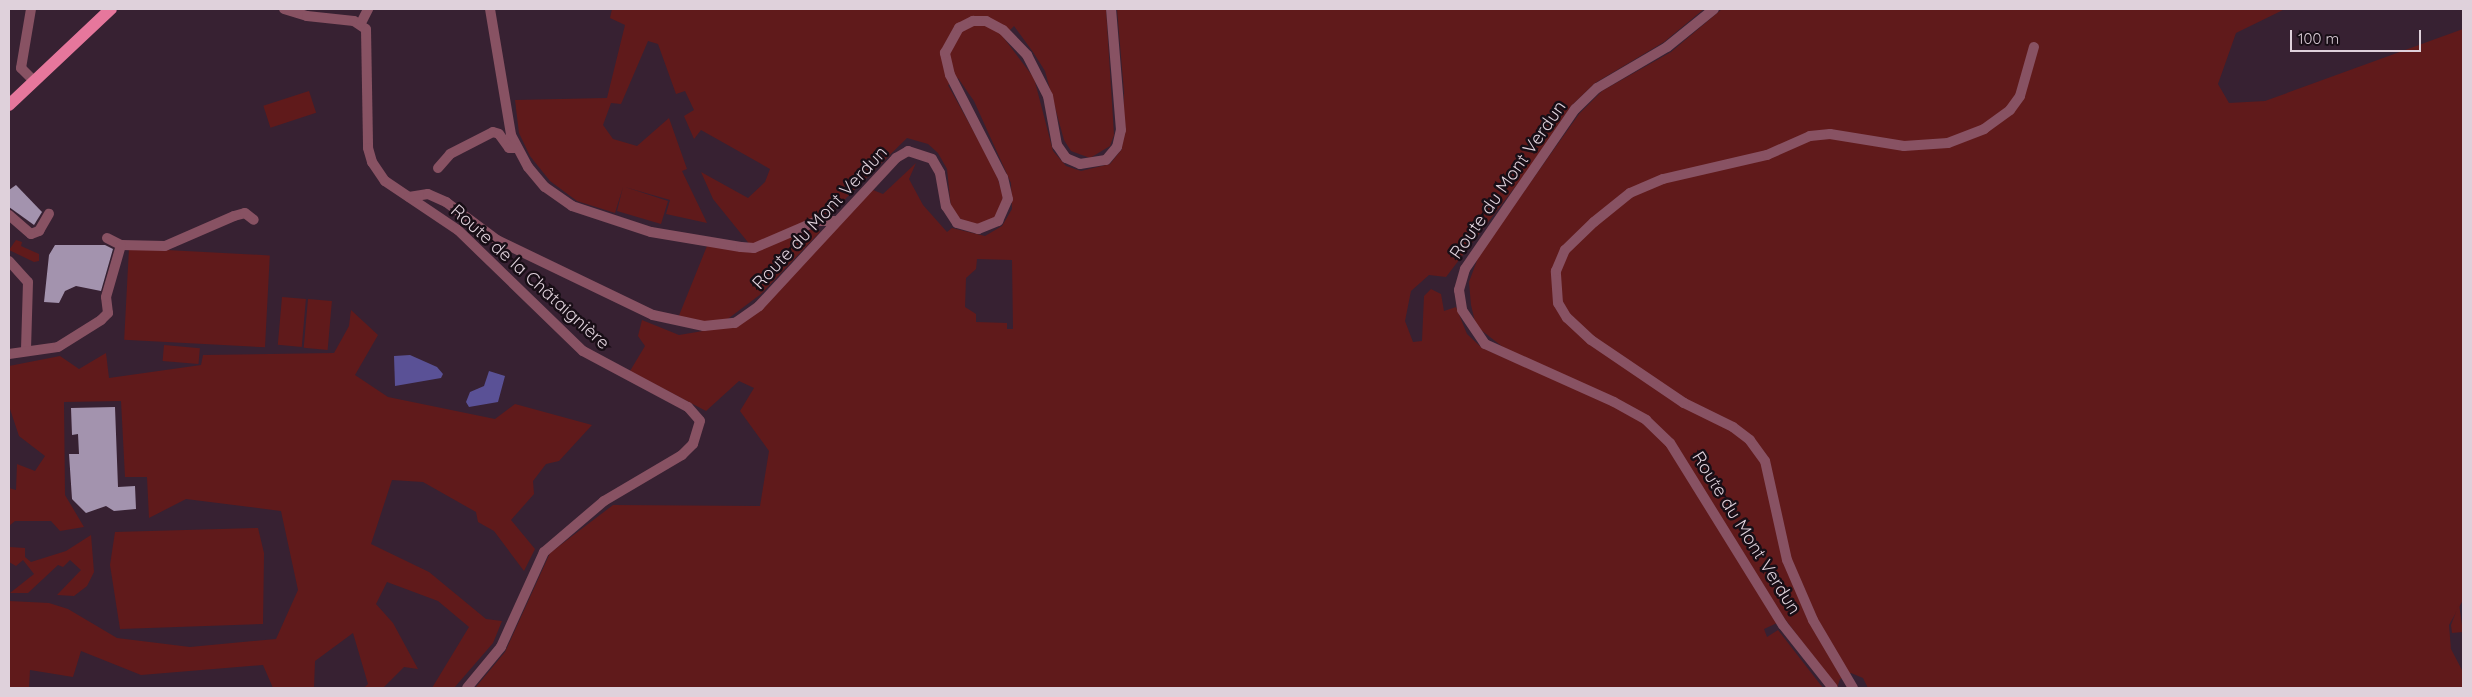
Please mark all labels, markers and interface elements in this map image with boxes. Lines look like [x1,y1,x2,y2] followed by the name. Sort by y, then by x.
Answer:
[2292,20,2423,52] scale bar
[2298,29,2339,48] text: 100 m
[1445,97,1571,263] street label: Route du Mont Verdun
[748,142,892,294] street label: Route du Mont Verdun
[446,200,614,354] street label: Route de la Châtaignière
[1687,448,1805,618] street label: Route du Mont Verdun

